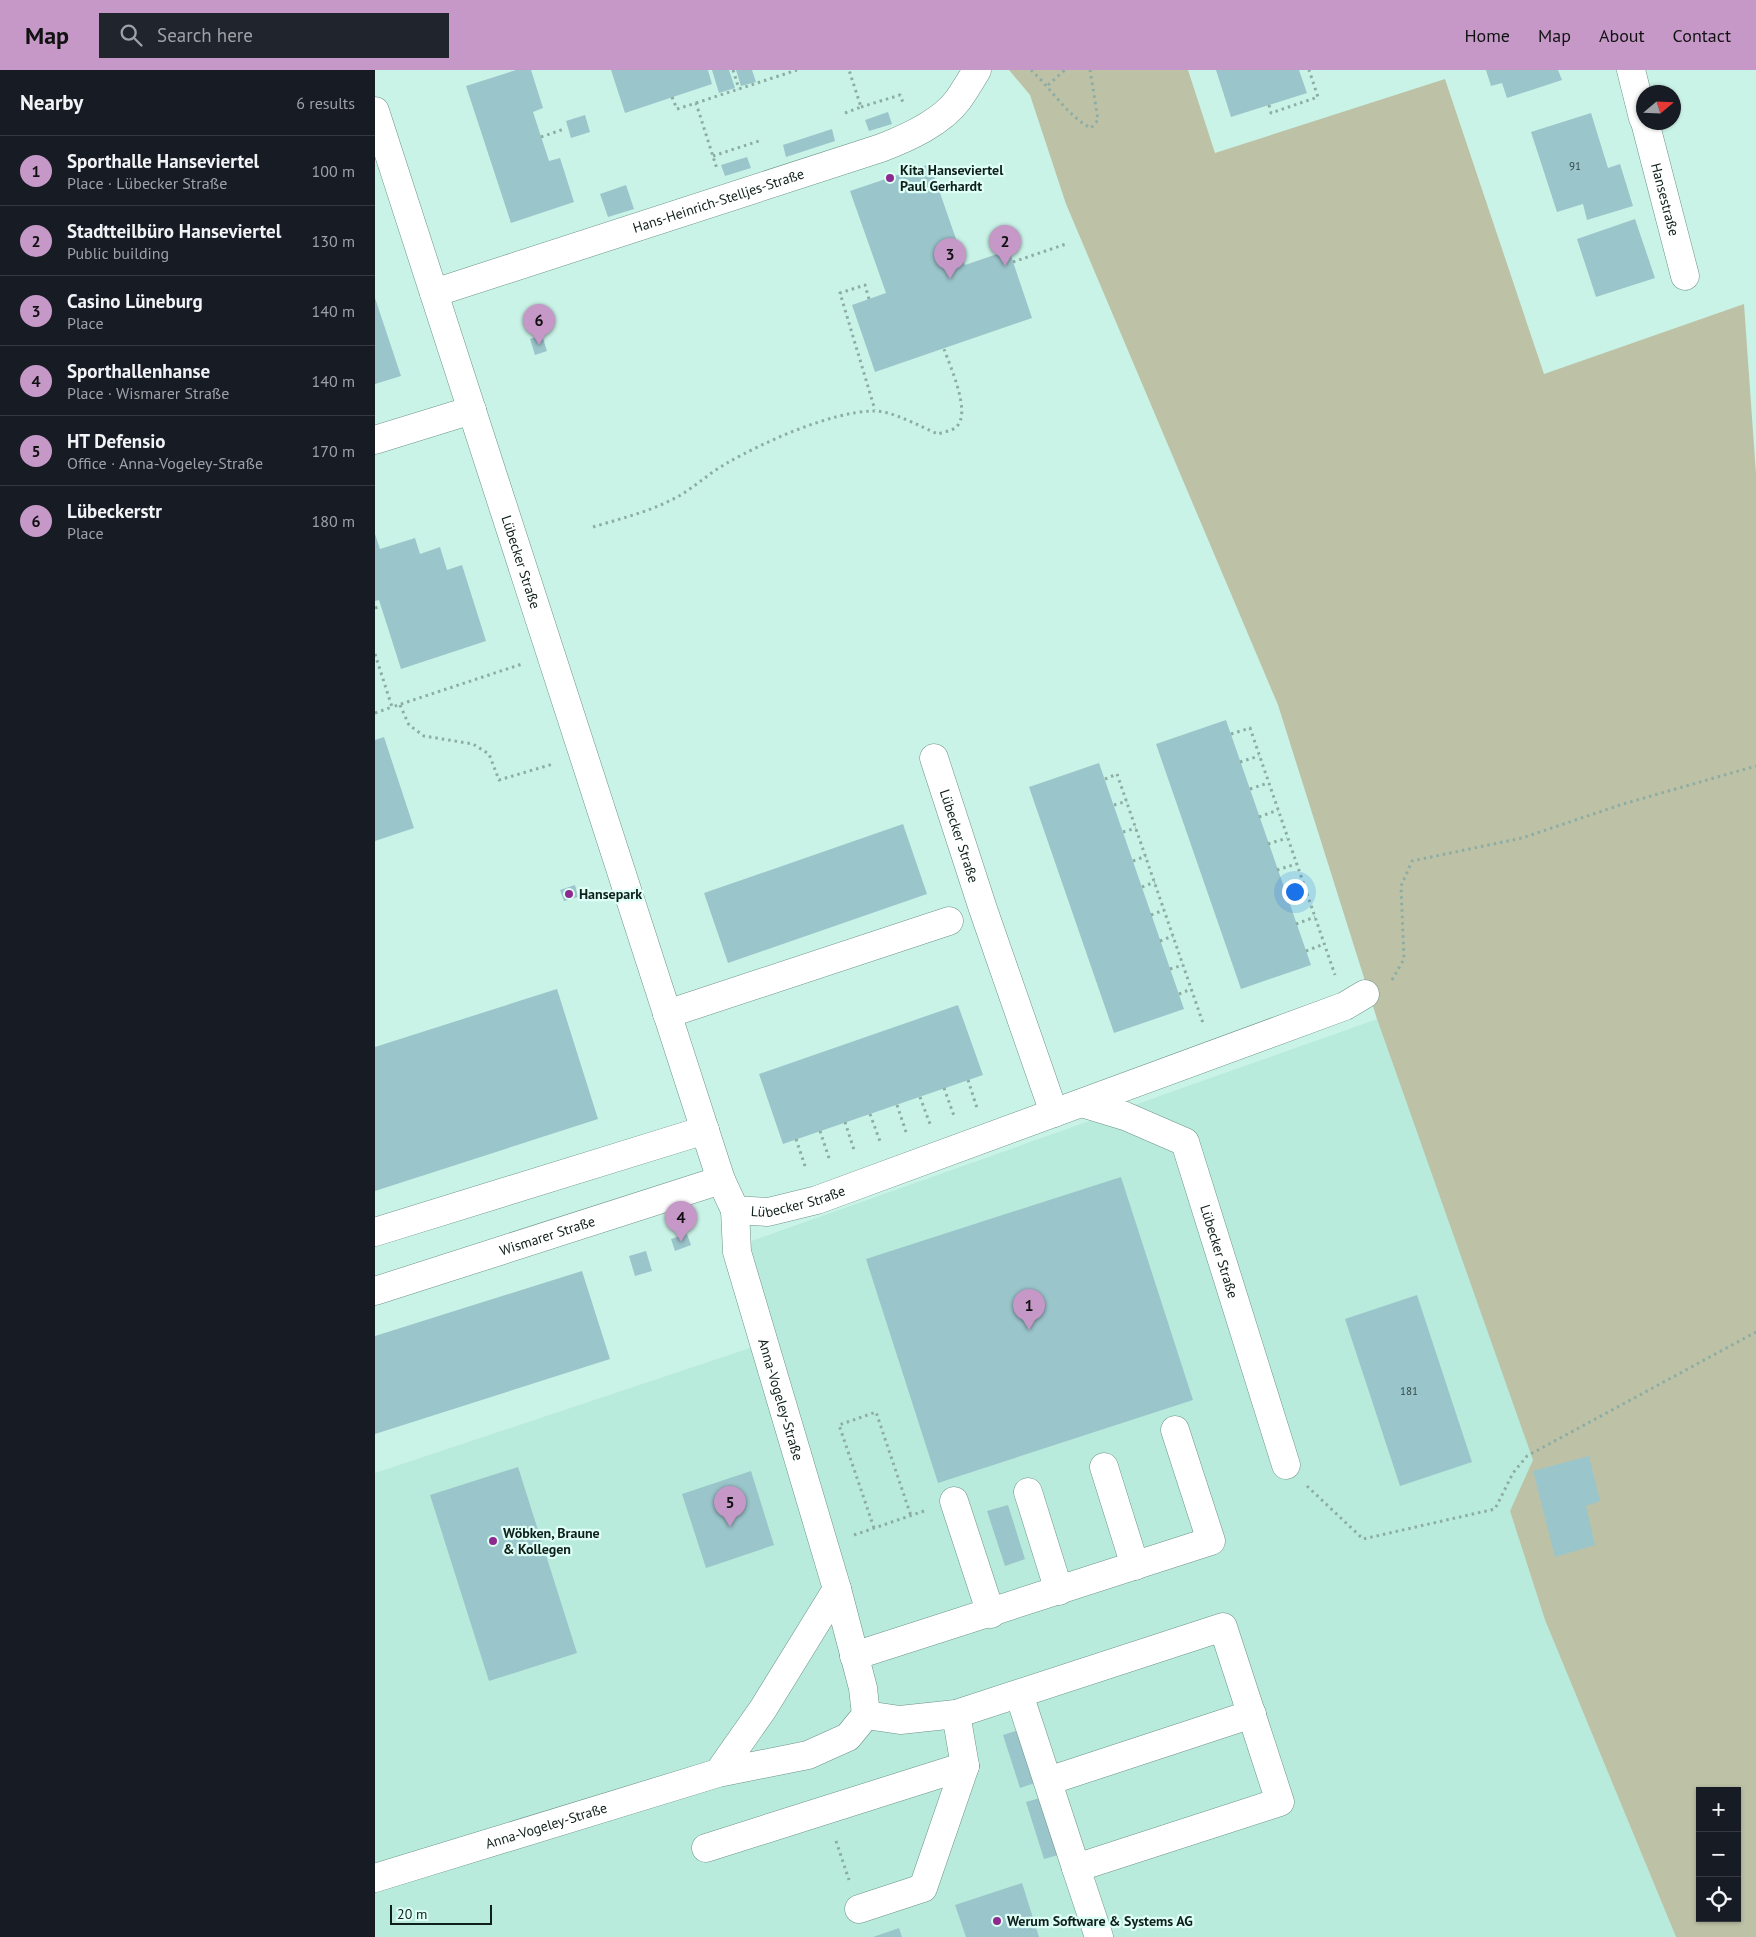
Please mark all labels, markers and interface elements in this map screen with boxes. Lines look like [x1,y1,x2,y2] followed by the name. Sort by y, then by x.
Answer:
[99,13,449,58] search box
[25,20,69,51] text: Map
[117,21,145,49] icon: search
[157,23,253,47] text: Search here
[1464,24,1510,47] text: Home
[1538,24,1571,47] text: Map
[1599,24,1645,47] text: About
[1673,24,1731,47] text: Contact
[1636,85,1681,130] north arrow
[20,89,83,116] text: Nearby
[296,93,355,113] text: 6 results
[67,149,259,173] text: Sporthalle Hanseviertel
[1569,159,1581,173] house number: 91
[31,161,41,181] text: 1
[312,161,355,181] text: 100 m
[900,161,1004,195] place label: Kita Hanseviertel Paul Gerhardt
[1647,161,1683,238] street label: Hansestraße
[630,165,806,237] street label: Hans-Heinrich-Stelljes-Straße
[884,172,896,184] marker: Kita Hanseviertel Paul Gerhardt
[67,173,227,193] text: Place · Lübecker Straße
[67,219,281,243] text: Stadtteilbüro Hanseviertel
[989,225,1021,266] pin: 2
[31,231,41,251] text: 2
[312,231,355,251] text: 130 m
[934,238,966,279] pin: 3
[67,243,169,263] text: Public building
[67,289,203,313] text: Casino Lüneburg
[31,301,41,321] text: 3
[312,301,355,321] text: 140 m
[523,304,555,345] pin: 6
[67,313,104,333] text: Place
[67,359,210,383] text: Sporthallenhanse
[31,371,41,391] text: 4
[312,371,355,391] text: 140 m
[67,383,229,403] text: Place · Wismarer Straße
[67,429,166,453] text: HT Defensio
[31,441,41,461] text: 5
[312,441,355,461] text: 170 m
[67,453,263,473] text: Office · Anna-Vogeley-Straße
[67,499,162,523] text: Lübeckerstr
[31,511,41,531] text: 6
[312,511,355,531] text: 180 m
[497,513,544,611] street label: Lübecker Straße
[67,523,104,543] text: Place
[936,787,983,885] street label: Lübecker Straße
[1282,879,1308,905] your location
[579,885,642,903] place label: Hansepark
[563,888,575,900] marker: Hansepark
[750,1181,848,1221] street label: Lübecker Straße
[665,1201,697,1242] pin: 4
[1196,1202,1242,1301] street label: Lübecker Straße
[497,1212,597,1259] street label: Wismarer Straße
[1013,1289,1045,1330] pin: 1
[754,1337,807,1463] street label: Anna-Vogeley-Straße
[1400,1384,1418,1398] house number: 181
[714,1486,746,1527] pin: 5
[503,1524,600,1558] place label: Wöbken, Braune & Kollegen
[487,1535,499,1547] marker: Wöbken, Braune & Kollegen
[1696,1787,1741,1922] map controls
[1696,1787,1741,1832] button: +
[483,1799,609,1853] street label: Anna-Vogeley-Straße
[1696,1832,1741,1877] button: −
[1696,1877,1741,1922] button: locate
[390,1902,493,1925] scale bar
[397,1905,427,1923] text: 20 m
[1007,1912,1193,1930] place label: Werum Software & Systems AG
[991,1915,1003,1927] marker: Werum Software & Systems AG

